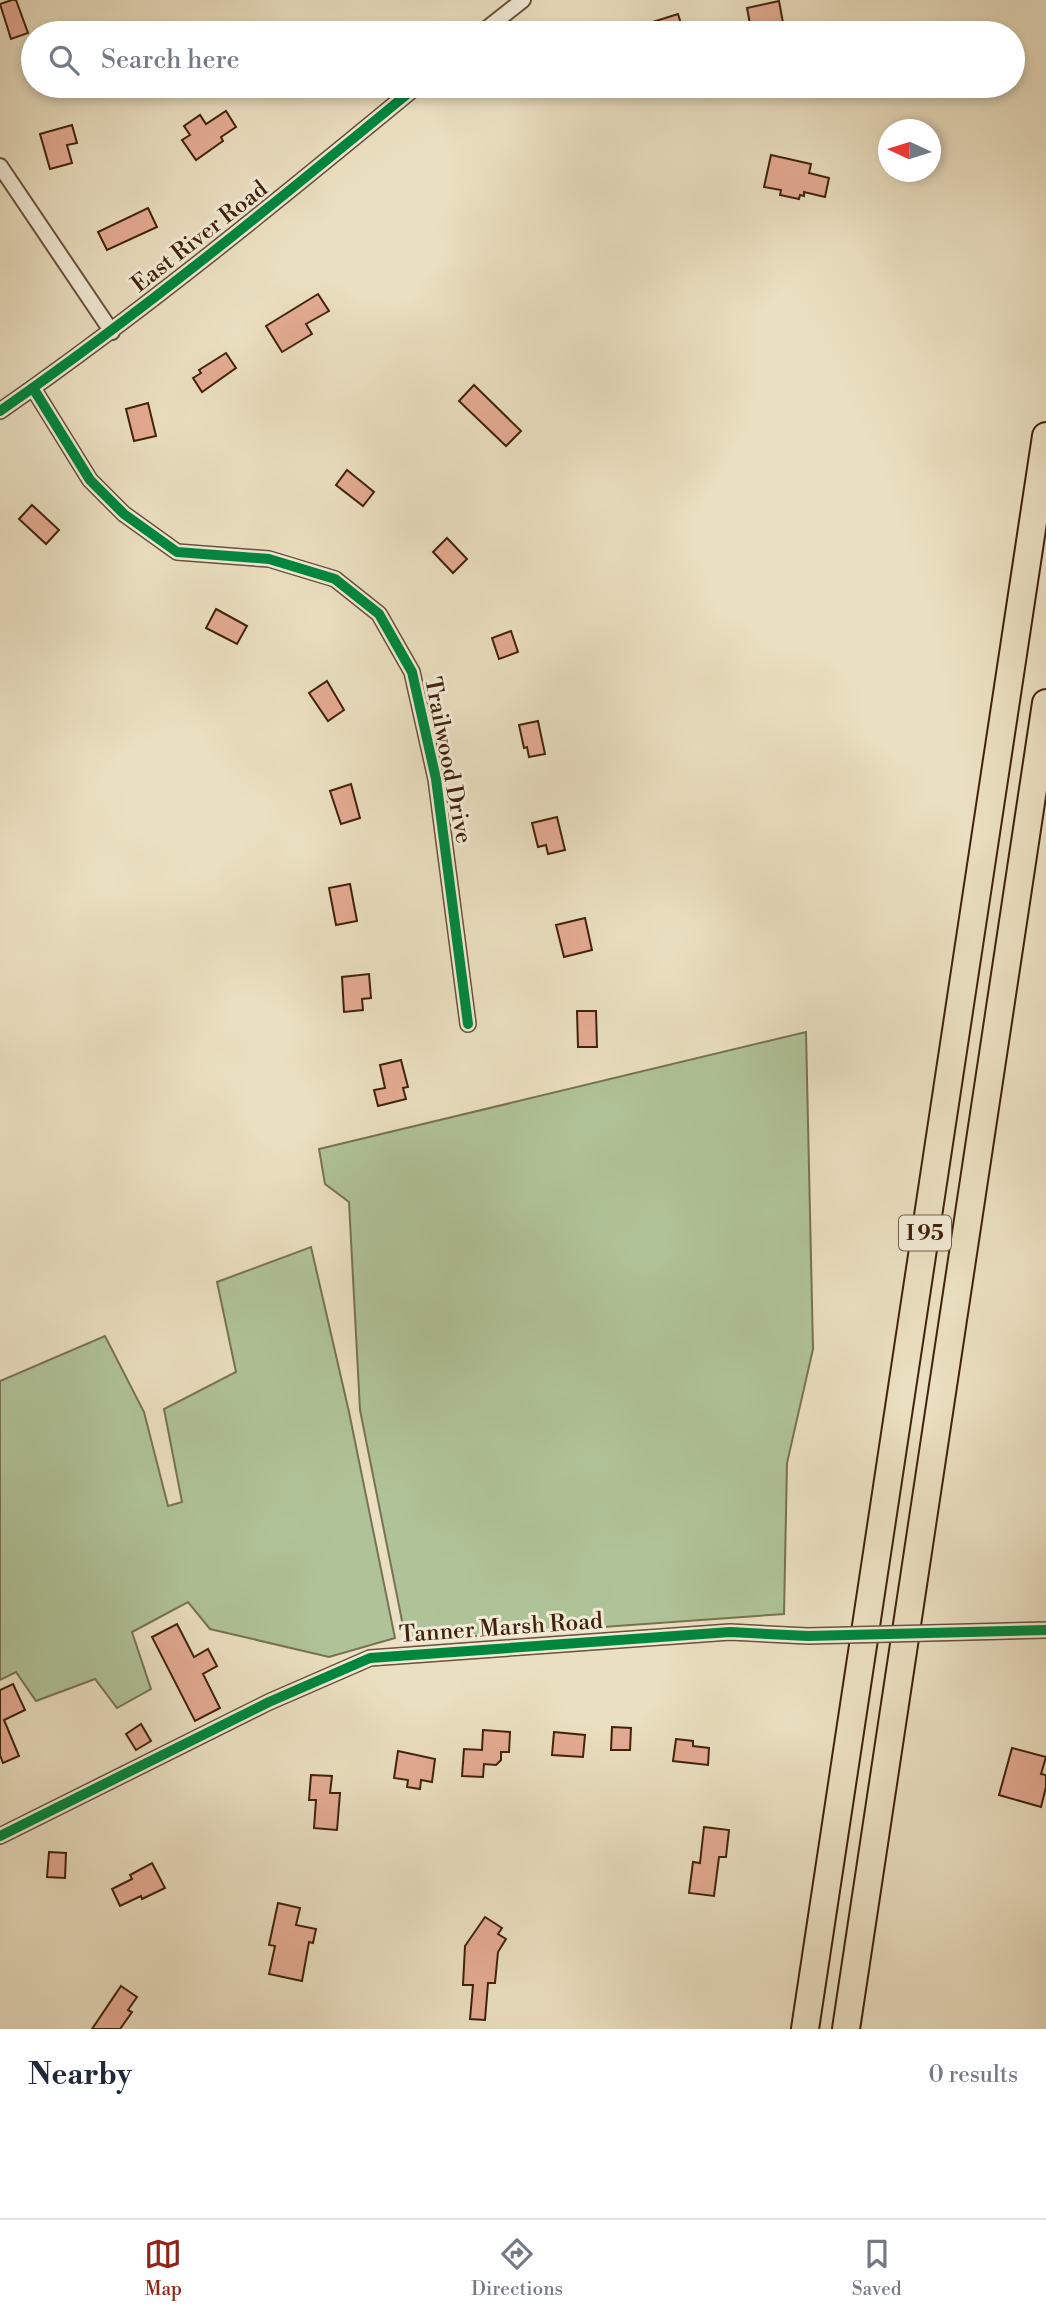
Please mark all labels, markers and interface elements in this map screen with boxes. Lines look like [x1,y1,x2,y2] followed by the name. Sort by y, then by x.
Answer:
[21,21,1025,98] search box
[45,41,83,79] icon: search
[101,44,240,76] text: Search here
[878,119,941,182] north arrow
[126,175,273,299] street label: East River Road
[418,675,478,846] street label: Trailwood Drive
[899,1216,951,1250] road number: I 95
[398,1607,604,1649] street label: Tanner Marsh Road
[28,2056,132,2094] text: Nearby
[928,2061,1018,2089] text: 0 results
[144,2235,182,2301] tab: Map
[471,2235,563,2301] tab: Directions
[852,2235,902,2301] tab: Saved

